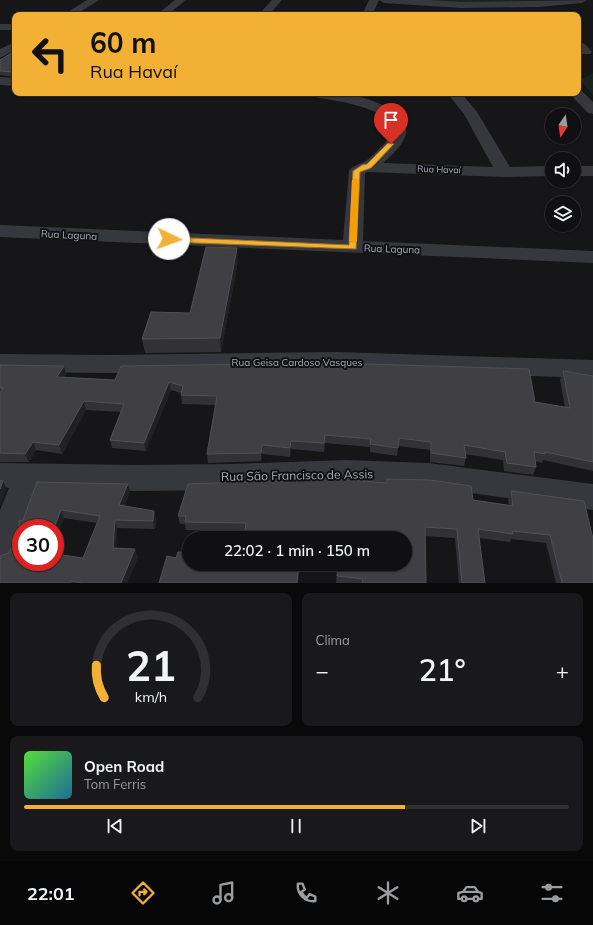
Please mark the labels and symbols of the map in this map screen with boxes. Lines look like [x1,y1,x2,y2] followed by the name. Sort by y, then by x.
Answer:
[374,103,408,144] pin
[545,108,581,144] north arrow
[417,163,462,175] street label: Rua Havaí
[148,218,190,260] position arrow
[40,227,98,243] street label: Rua Laguna
[364,242,420,256] street label: Rua Laguna
[232,356,362,369] street label: Rua Geisa Cardoso Vasques
[221,466,373,484] street label: Rua São Francisco de Assis
[12,519,64,571] speed limit sign: 30

